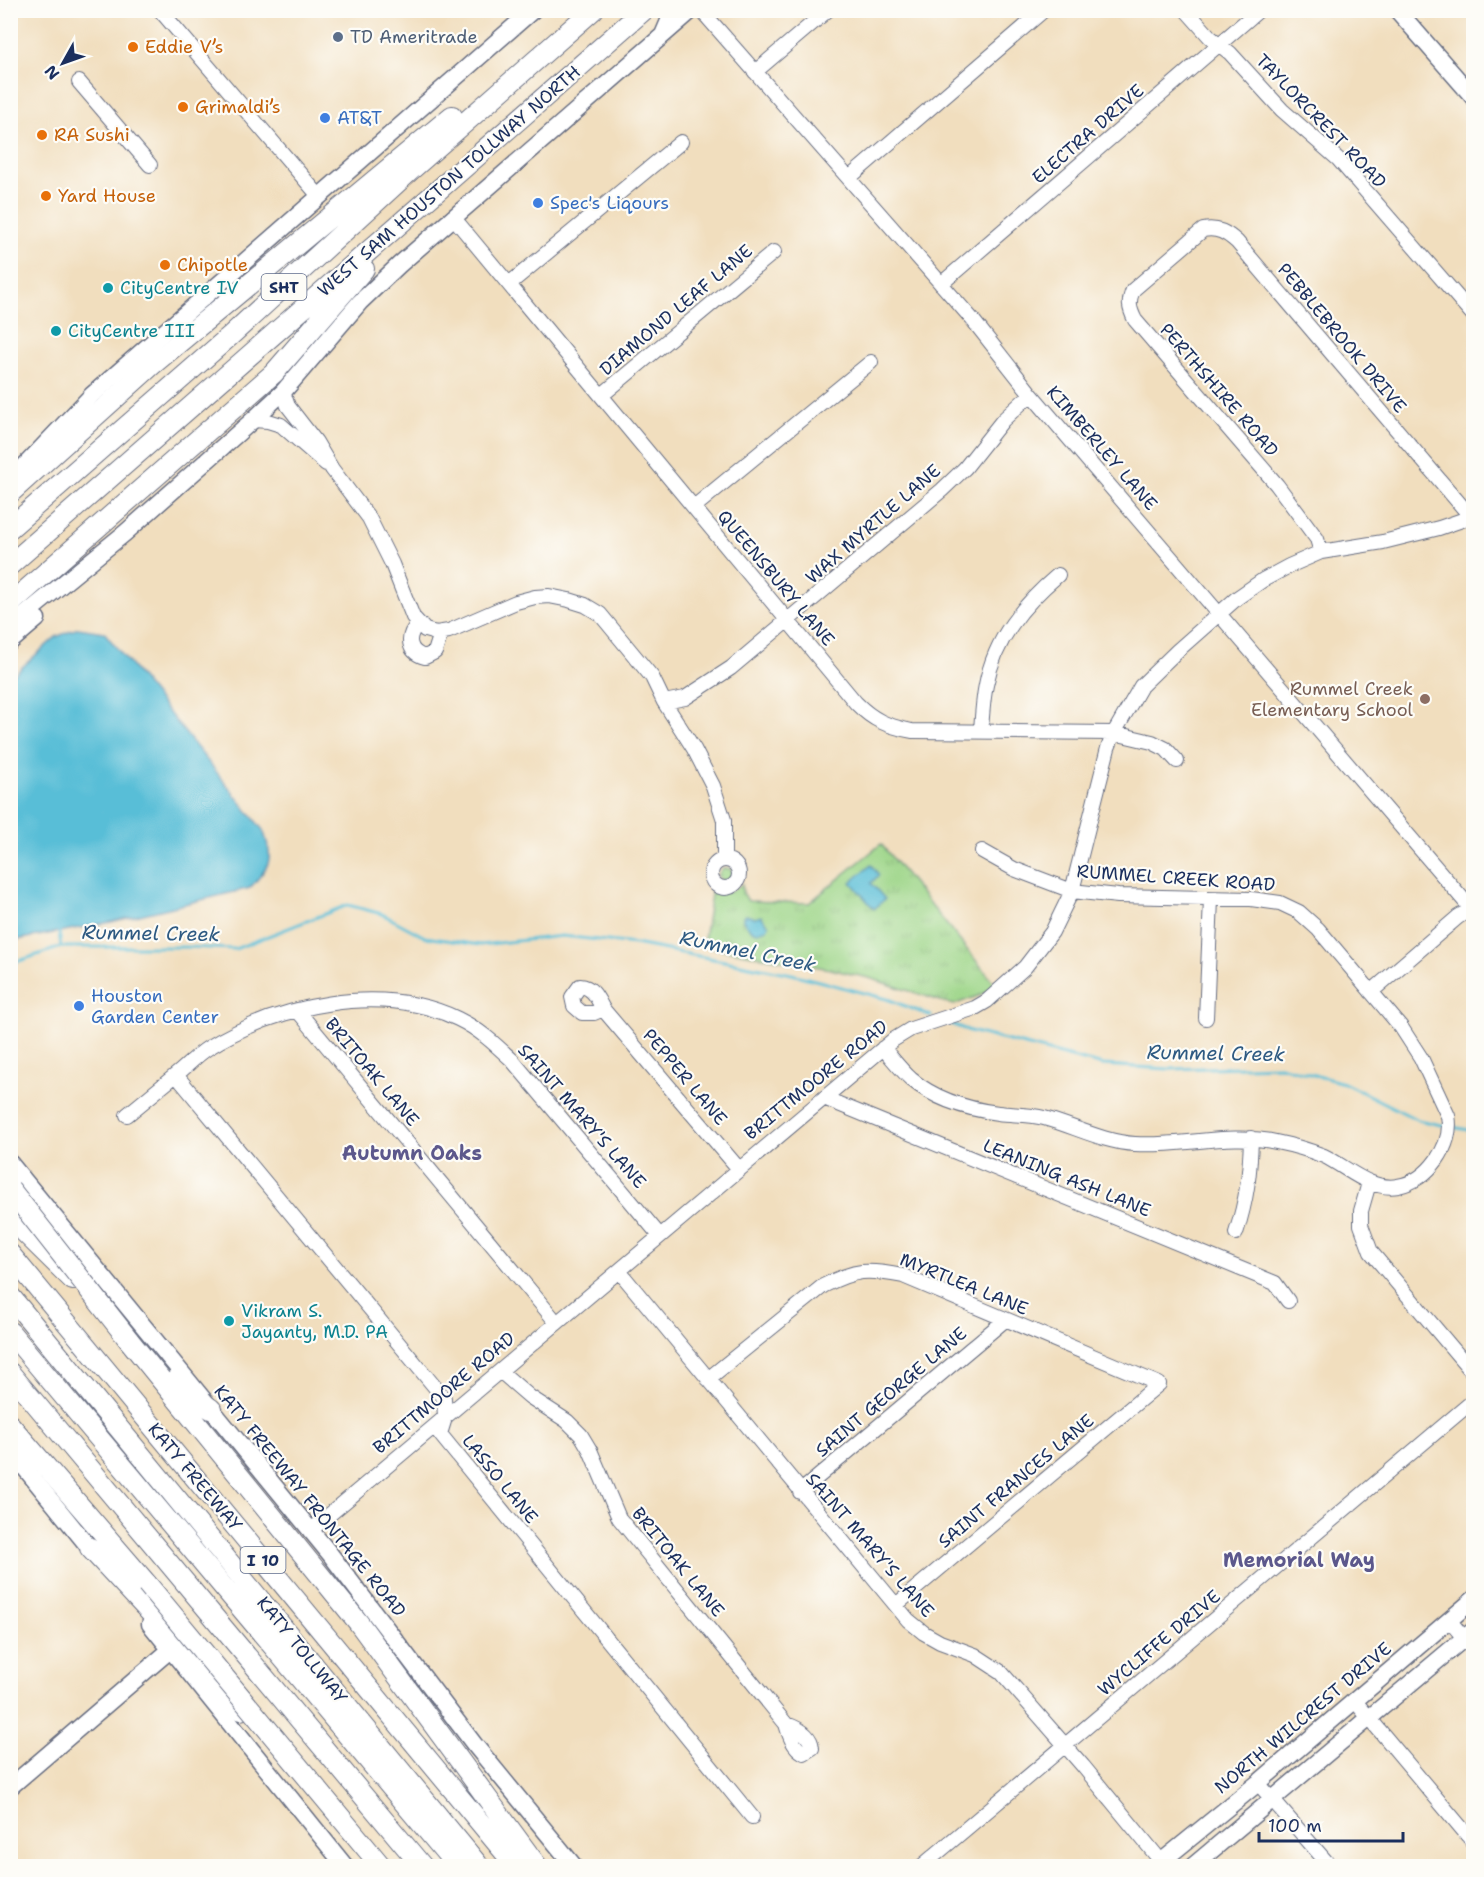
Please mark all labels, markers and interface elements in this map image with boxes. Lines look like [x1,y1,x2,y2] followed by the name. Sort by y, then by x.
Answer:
[350,25,478,49] place label: TD Ameritrade
[331,30,345,44] marker: TD Ameritrade
[33,33,93,93] north arrow
[145,35,224,59] place label: Eddie V’s
[126,40,140,54] marker: Eddie V’s
[1251,49,1392,193] street label: TAYLORCREST ROAD
[312,60,586,302] street label: WEST SAM HOUSTON TOLLWAY NORTH
[40,61,64,84] text: N
[1027,79,1149,189] street label: ELECTRA DRIVE
[195,95,281,119] place label: Grimaldi’s
[176,100,190,114] marker: Grimaldi’s
[337,106,382,130] place label: AT&T
[318,111,332,125] marker: AT&T
[54,123,130,147] place label: RA Sushi
[35,128,49,142] marker: RA Sushi
[58,184,156,208] place label: Yard House
[39,189,53,203] marker: Yard House
[550,191,669,215] place label: Spec's Liqours
[531,196,545,210] marker: Spec's Liqours
[595,239,757,381] street label: DIAMOND LEAF LANE
[177,253,248,277] place label: Chipotle
[158,258,172,272] marker: Chipotle
[1272,258,1412,418] street label: PEBBLEBROOK DRIVE
[262,274,306,300] road number: SHT
[120,276,238,300] place label: CityCentre IV
[101,281,115,295] marker: CityCentre IV
[1154,318,1284,462] street label: PERTHSHIRE ROAD
[68,319,195,343] place label: CityCentre III
[49,324,63,338] marker: CityCentre III
[1041,381,1163,515] street label: KIMBERLEY LANE
[800,459,946,589] street label: WAX MYRTLE LANE
[712,505,840,651] street label: QUEENSBURY LANE
[1251,677,1414,722] place label: Rummel Creek Elementary School
[1418,692,1432,706] marker: Rummel Creek Elementary School
[1076,859,1276,897] street label: RUMMEL CREEK ROAD
[82,919,221,947] water label: Rummel Creek
[678,924,819,978] water label: Rummel Creek
[91,984,219,1029] place label: Houston Garden Center
[72,999,86,1013] marker: Houston Garden Center
[320,1013,424,1131] street label: BRITOAK LANE
[739,1015,893,1145] street label: BRITTMOORE ROAD
[638,1024,732,1130] street label: PEPPER LANE
[513,1039,651,1193] street label: SAINT MARY'S LANE
[1147,1039,1286,1067] water label: Rummel Creek
[980,1133,1154,1223] street label: LEANING ASH LANE
[342,1140,482,1166] district label: Autumn Oaks
[896,1247,1032,1321] street label: MYRTLEA LANE
[241,1299,388,1344] place label: Vikram S. Jayanty, M.D. PA
[222,1314,236,1328] marker: Vikram S. Jayanty, M.D. PA
[810,1322,972,1462] street label: SAINT GEORGE LANE
[368,1326,520,1459] street label: BRITTMOORE ROAD
[209,1380,411,1622] street label: KATY FREEWAY FRONTAGE ROAD
[933,1409,1099,1553] street label: SAINT FRANCES LANE
[143,1418,248,1536] street label: KATY FREEWAY
[457,1429,543,1529] street label: LASSO LANE
[801,1468,939,1622] street label: SAINT MARY'S LANE
[626,1502,730,1622] street label: BRITOAK LANE
[240,1547,286,1573] road number: I 10
[1223,1547,1375,1573] district label: Memorial Way
[1093,1585,1225,1701] street label: WYCLIFFE DRIVE
[251,1591,353,1709] street label: KATY TOLLWAY
[1210,1637,1396,1799] street label: NORTH WILCREST DRIVE
[1259,1805,1403,1843] scale bar
[1268,1814,1322,1838] text: 100 m

